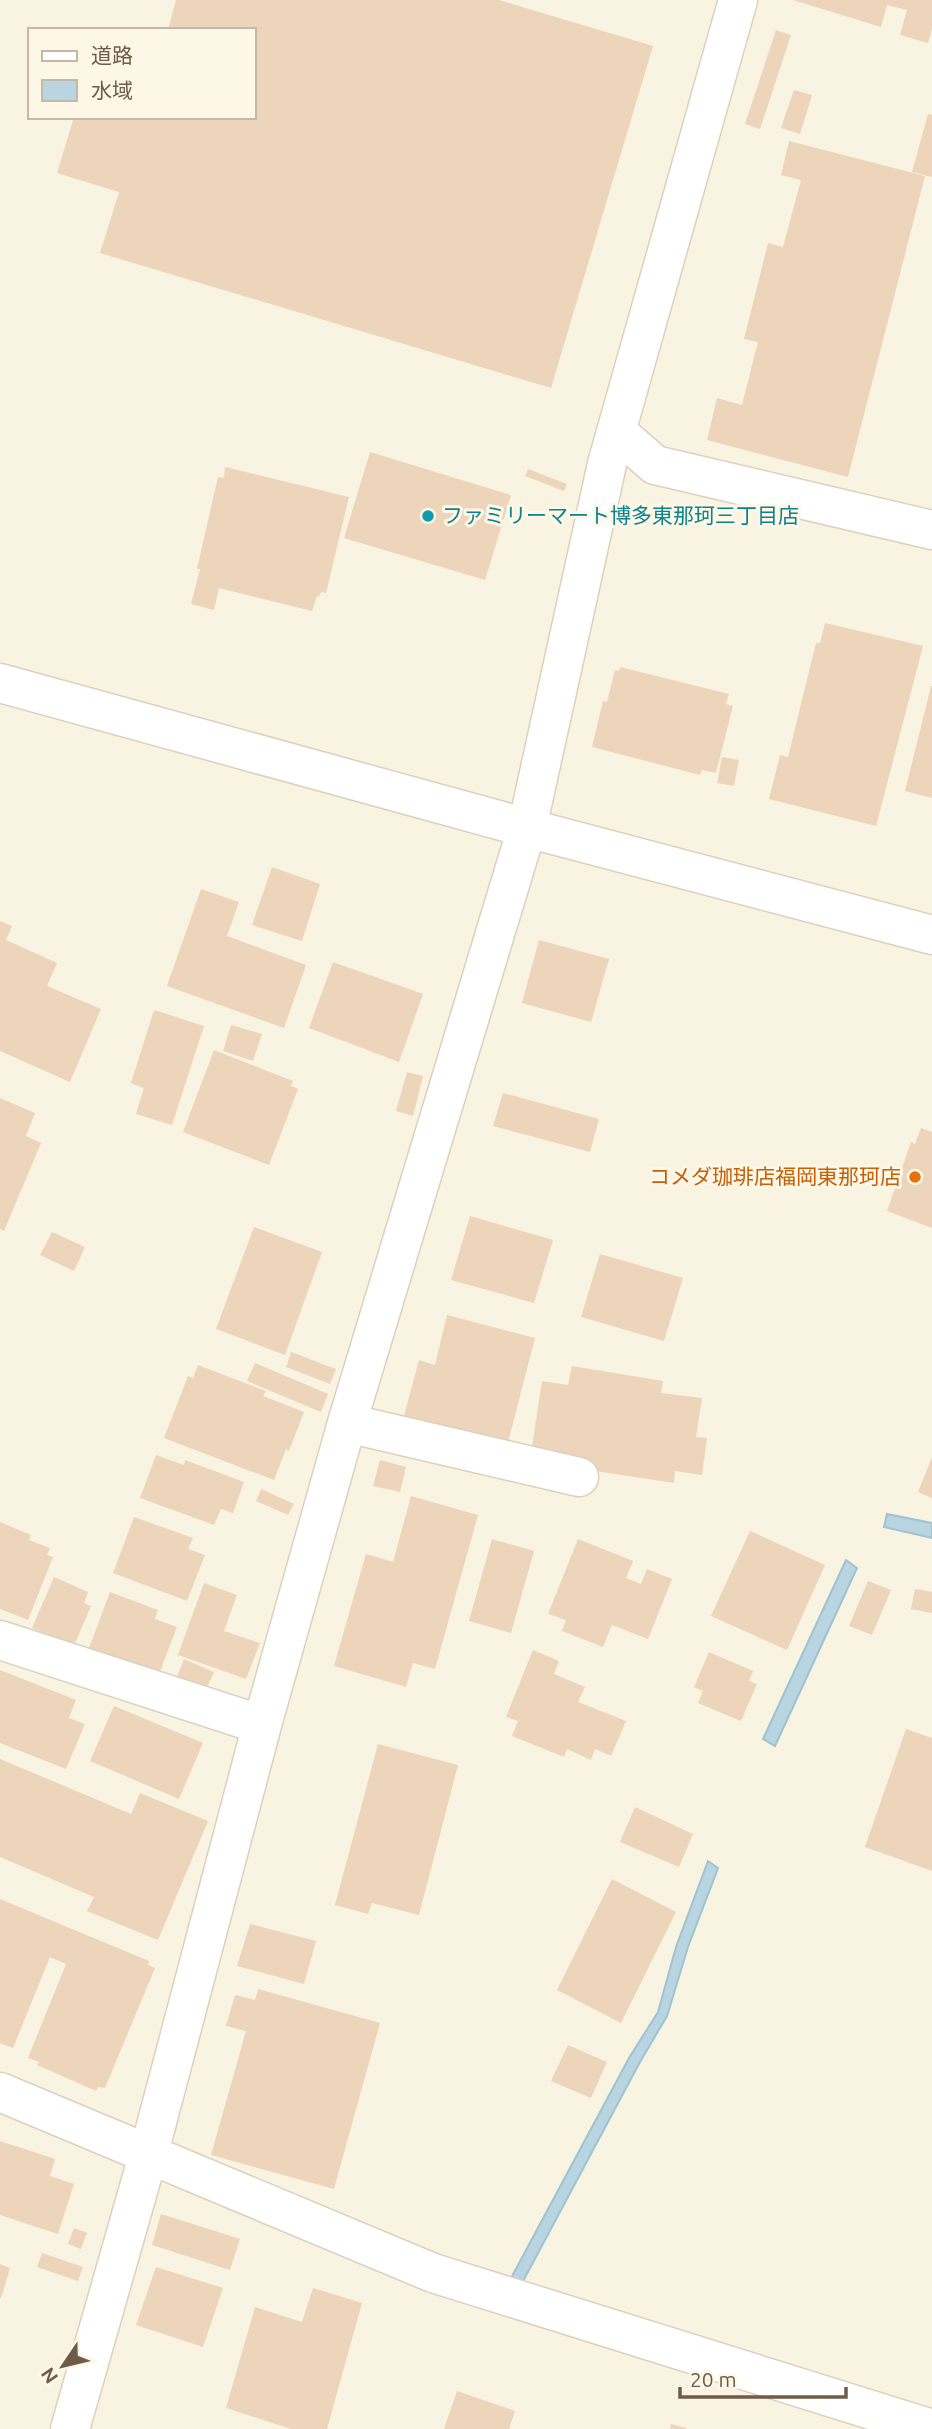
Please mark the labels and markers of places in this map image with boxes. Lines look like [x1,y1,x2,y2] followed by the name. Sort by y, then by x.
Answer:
[442,503,799,527] place label: ファミリーマート博多東那珂三丁目店
[420,508,436,524] marker: ファミリーマート博多東那珂三丁目店
[649,1164,901,1188] place label: コメダ珈琲店福岡東那珂店
[907,1169,923,1185] marker: コメダ珈琲店福岡東那珂店

